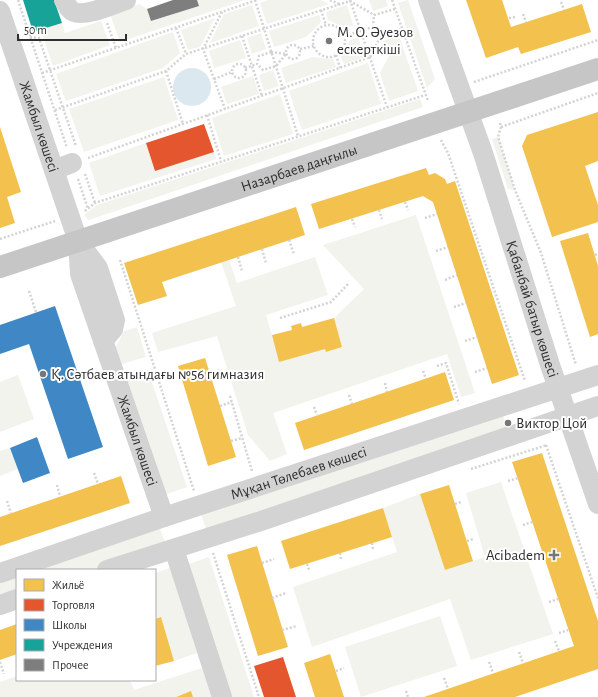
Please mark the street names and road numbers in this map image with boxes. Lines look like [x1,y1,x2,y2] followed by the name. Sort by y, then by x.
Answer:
[17,79,62,174] street label: Жамбыл көшесі
[239,142,359,194] street label: Назарбаев даңғылы
[504,239,561,379] street label: Қабанбай батыр көшесі
[115,393,160,488] street label: Жамбыл көшесі
[229,444,369,502] street label: Мұқан Төлебаев көшесі

